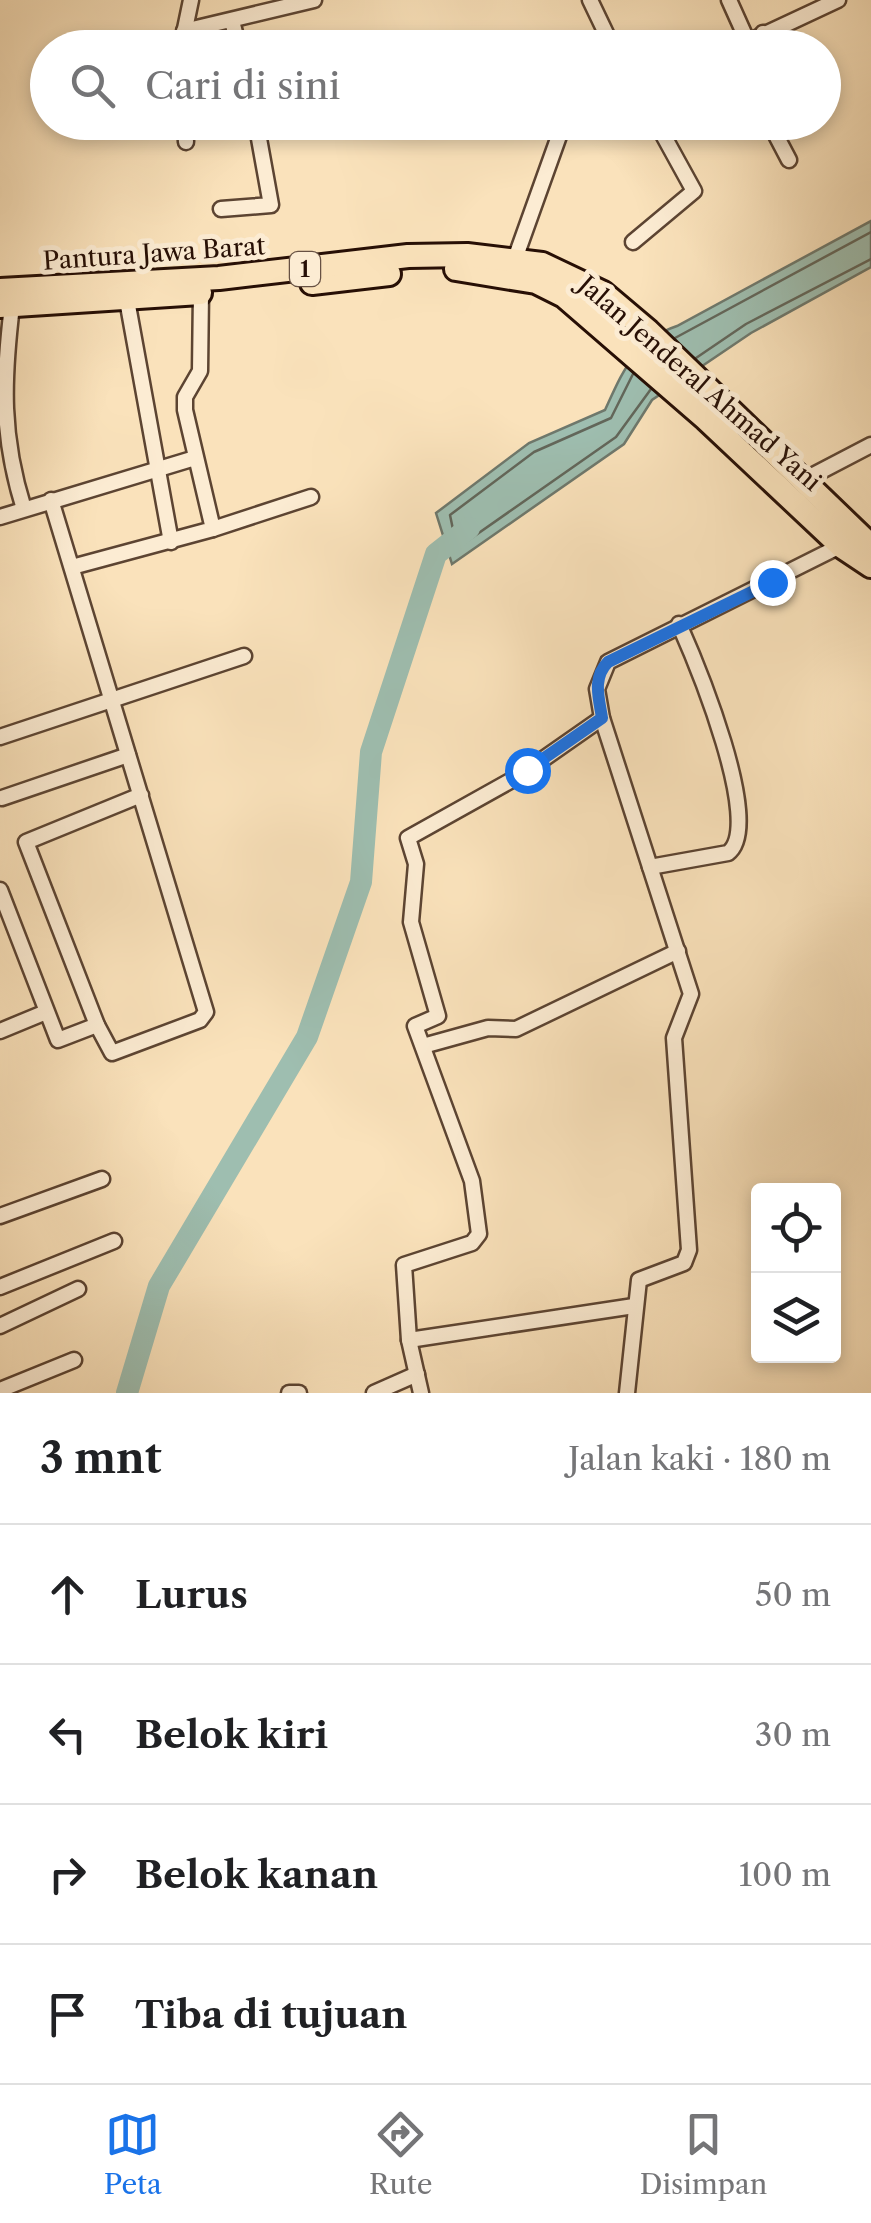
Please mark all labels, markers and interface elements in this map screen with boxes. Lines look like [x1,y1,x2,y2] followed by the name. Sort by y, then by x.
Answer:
[30,30,841,140] search box
[65,58,120,113] icon: search
[145,62,340,109] text: Cari di sini
[42,230,266,277] street label: Pantura Jawa Barat
[290,252,320,286] road number: 1
[569,267,828,498] street label: Jalan Jenderal Ahmad Yani
[750,560,796,606] route end
[505,748,551,794] route start
[751,1183,841,1363] map controls
[751,1183,841,1273] button: locate
[751,1273,841,1363] button: layers
[40,1432,162,1484] text: 3 mnt
[568,1439,831,1478] text: Jalan kaki · 180 m
[40,1567,95,1622] icon: ahead
[135,1571,248,1618] text: Lurus
[755,1575,831,1614] text: 50 m
[40,1707,95,1762] icon: left
[135,1711,328,1758] text: Belok kiri
[755,1715,831,1754] text: 30 m
[40,1847,95,1902] icon: right
[135,1851,378,1898] text: Belok kanan
[739,1855,831,1894] text: 100 m
[40,1987,95,2042] icon: arrive
[135,1991,407,2038] text: Tiba di tujuan
[104,2107,162,2201] tab: Peta
[369,2107,432,2201] tab: Rute
[640,2107,767,2201] tab: Disimpan

